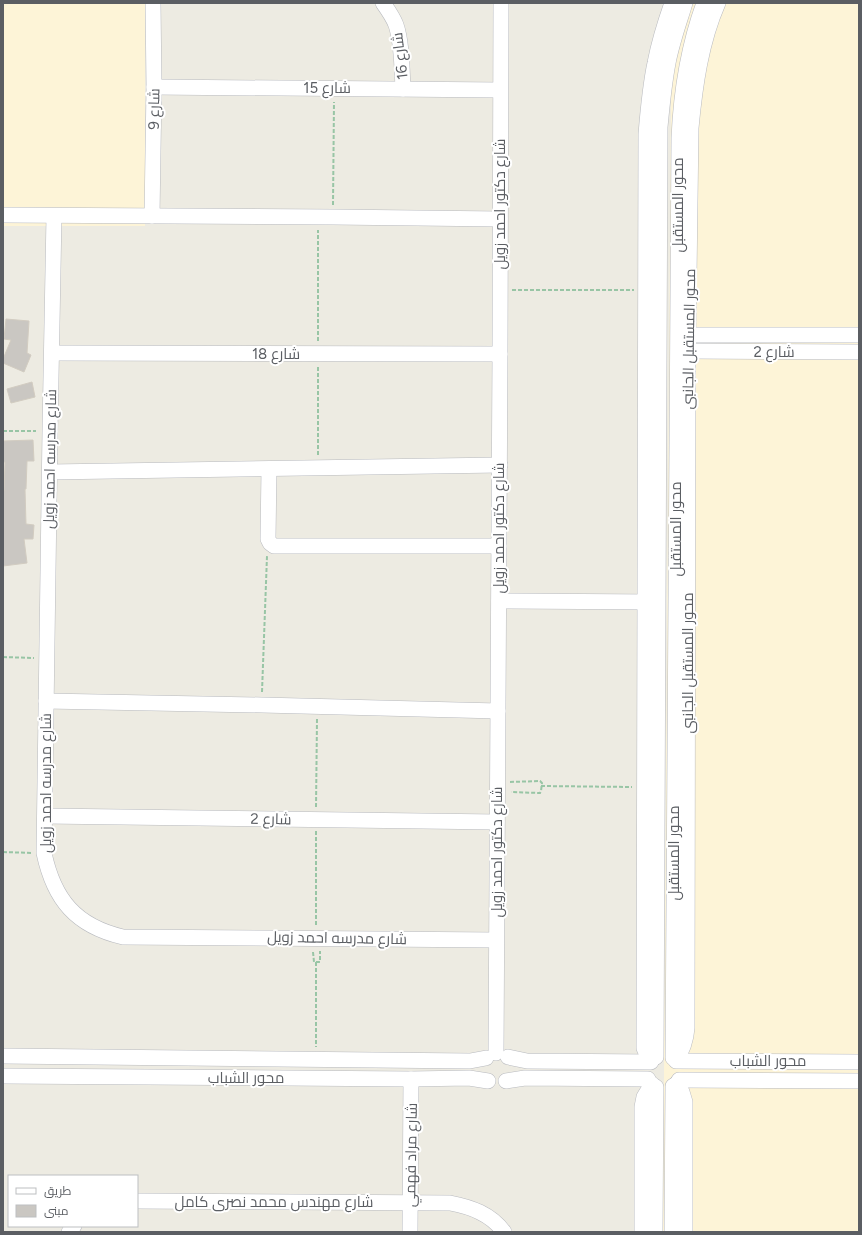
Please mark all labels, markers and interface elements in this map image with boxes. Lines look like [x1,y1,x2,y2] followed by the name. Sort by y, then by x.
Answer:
[388,31,414,81] street label: شارع 16
[303,79,351,99] street label: شارع 15
[145,88,165,130] street label: شارع 9
[491,139,511,269] street label: شارع دكتور احمد زويل
[669,157,688,253] street label: محور المستقبل
[679,268,700,410] street label: محور المستقبل الجانبى
[753,343,795,363] street label: شارع 2
[252,345,300,365] street label: شارع 18
[40,389,62,529] street label: شارع مدرسه احمد زويل
[490,463,510,593] street label: شارع دكتور احمد زويل
[667,481,686,577] street label: محور المستقبل
[679,592,698,734] street label: محور المستقبل الجانبى
[37,713,57,853] street label: شارع مدرسه احمد زويل
[488,787,508,917] street label: شارع دكتور احمد زويل
[665,805,684,901] street label: محور المستقبل
[250,810,292,830] street label: شارع 2
[267,928,407,950] street label: شارع مدرسه احمد زويل
[730,1052,806,1070] street label: محور الشباب
[208,1069,284,1087] street label: محور الشباب
[401,1103,424,1207] street label: شارع مراد فهمي
[8,1175,138,1227] legend
[44,1184,72,1198] text: طريق
[175,1193,373,1213] street label: شارع مهندس محمد نصرى كامل
[44,1204,69,1218] text: مبنى

